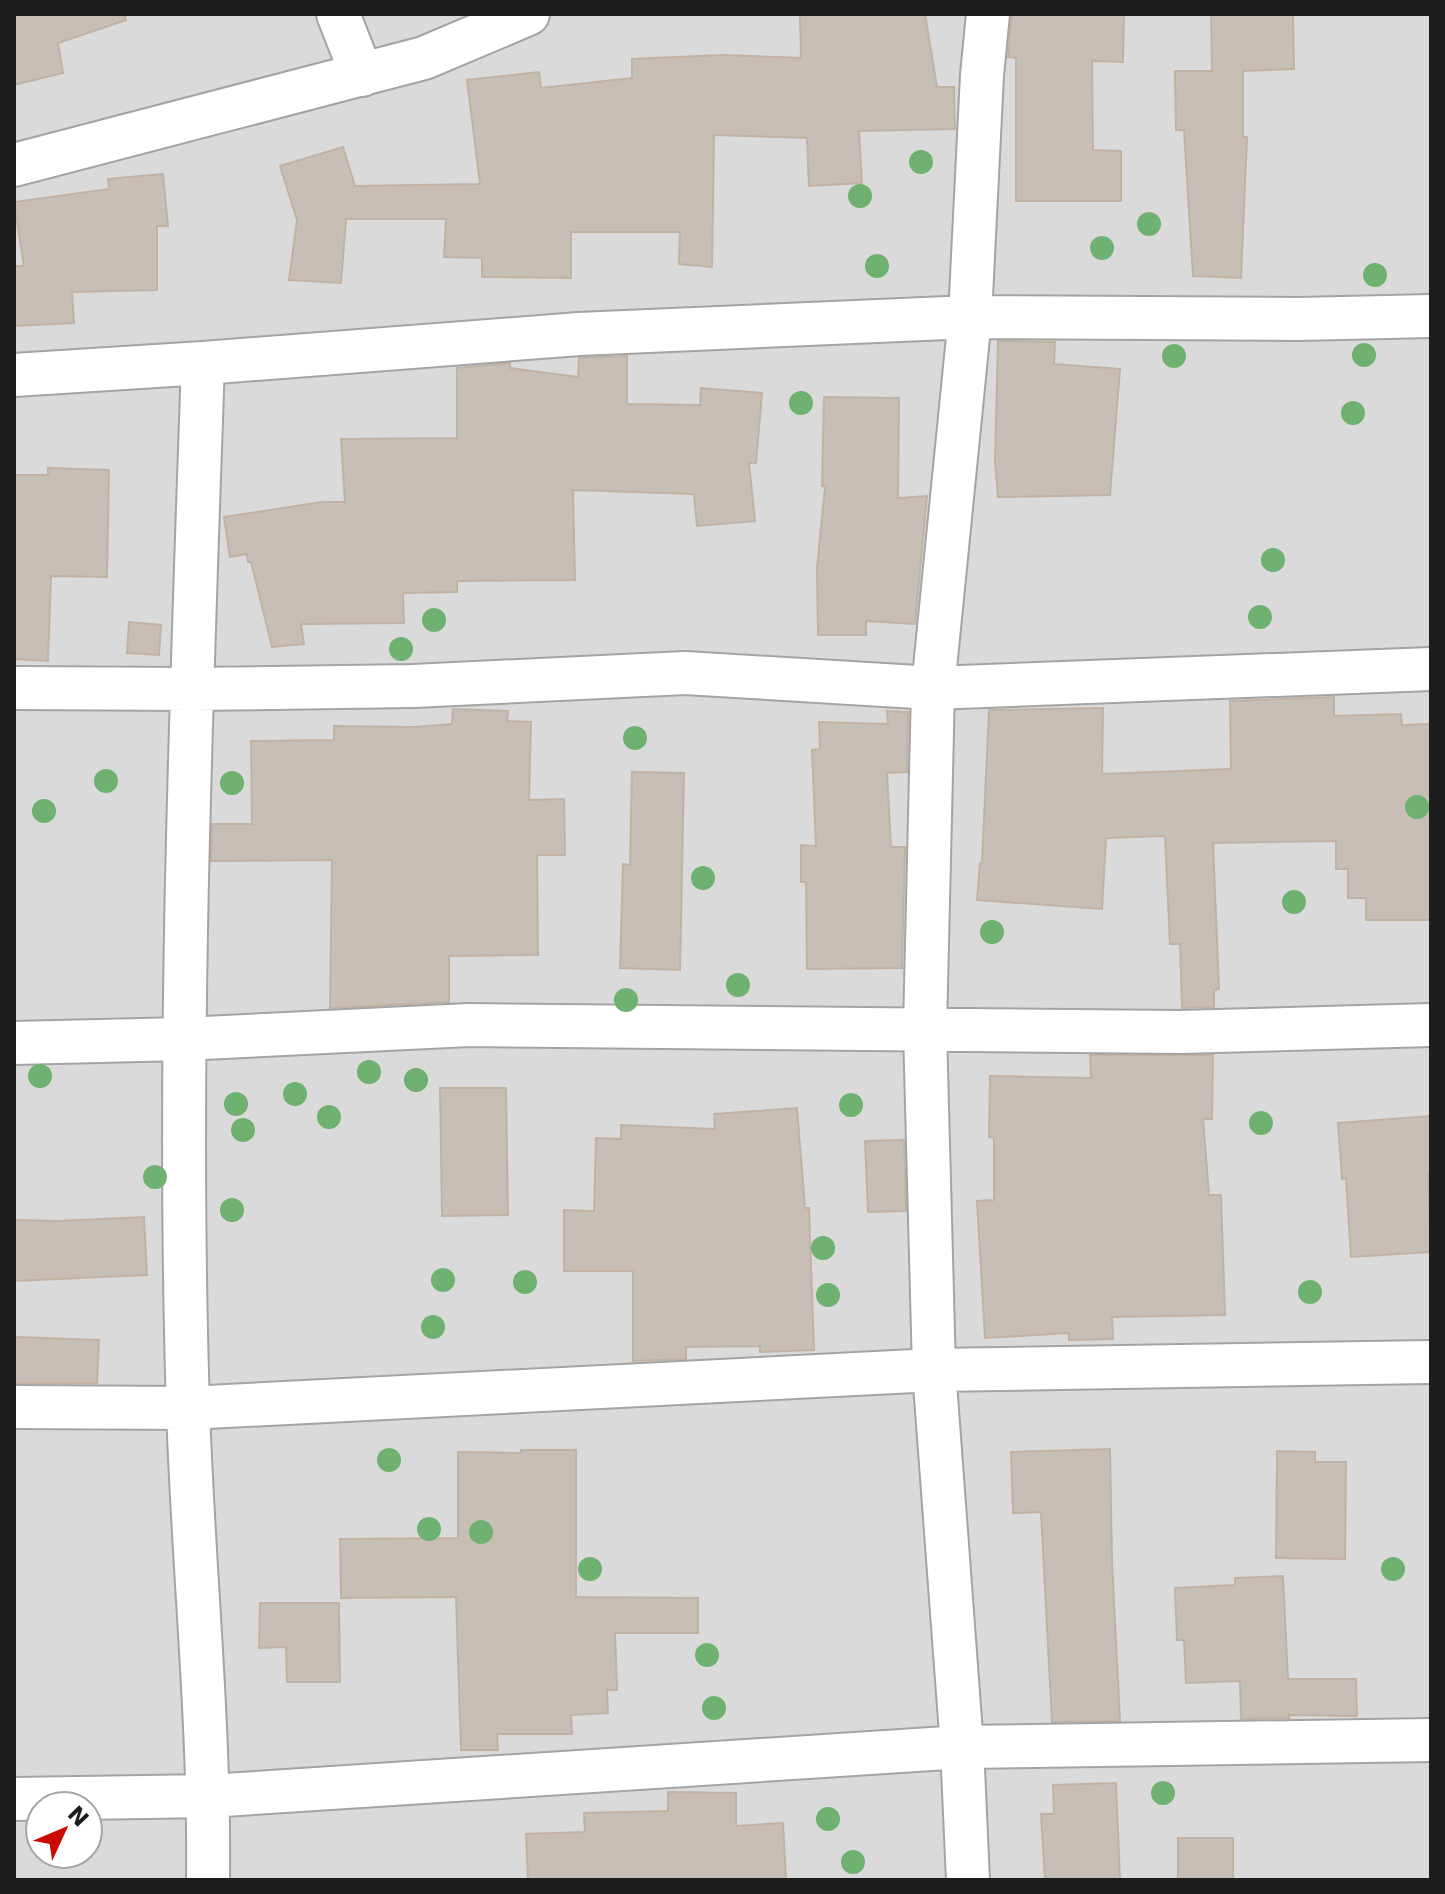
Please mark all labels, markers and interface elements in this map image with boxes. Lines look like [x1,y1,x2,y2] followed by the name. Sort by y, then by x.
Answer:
[24,1790,104,1870] north arrow
[63,1801,93,1832] text: N

